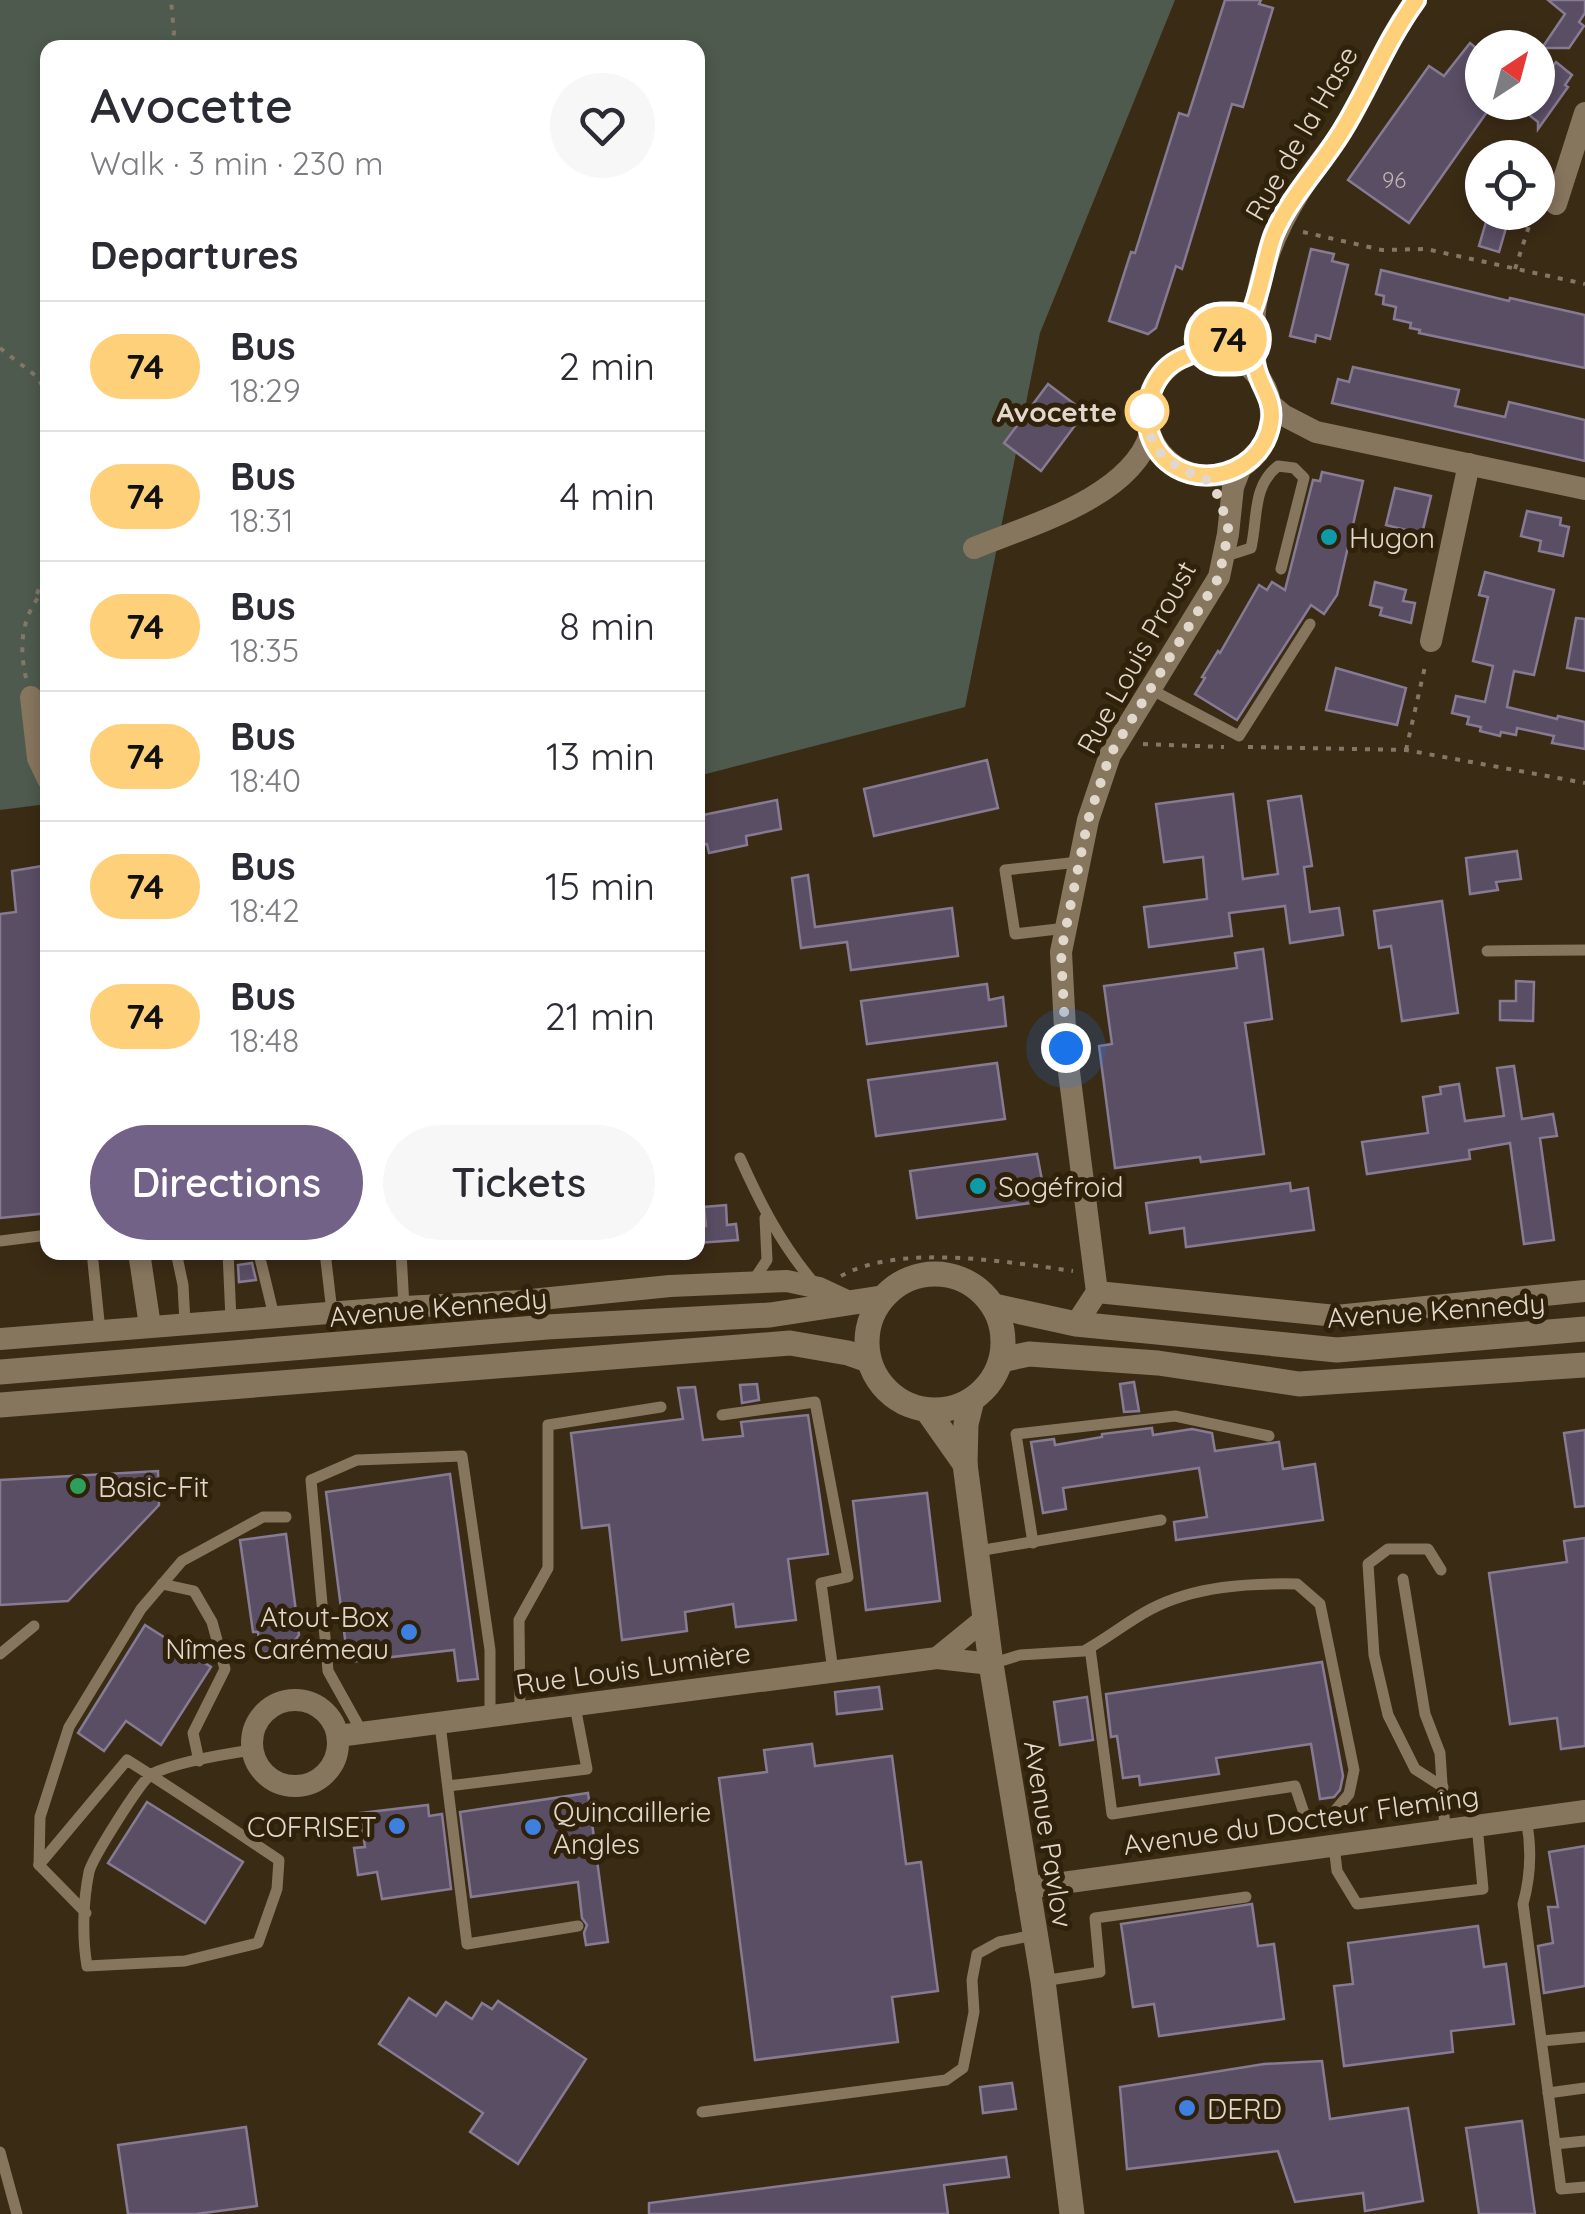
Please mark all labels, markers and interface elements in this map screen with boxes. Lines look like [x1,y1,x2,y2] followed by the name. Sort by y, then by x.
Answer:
[1465,30,1555,120] north arrow
[1465,30,1555,230] map controls
[1237,40,1365,226] street label: Rue de la Hase
[550,73,655,178] button: heart
[90,75,293,135] text: Avocette
[1465,140,1555,230] button: locate
[90,143,383,183] text: Walk · 3 min · 230 m
[1382,166,1406,194] house number: 96
[90,231,298,279] text: Departures
[1183,306,1273,372] line badge: 74
[1209,317,1247,361] text: 74
[230,322,296,370] text: Bus
[559,342,655,390] text: 2 min
[126,344,164,388] text: 74
[230,370,301,410] text: 18:29
[1126,390,1168,432] marker: Avocette
[996,394,1117,429] place label: Avocette
[230,452,296,500] text: Bus
[560,472,655,520] text: 4 min
[126,474,164,518] text: 74
[230,500,294,540] text: 18:31
[1349,520,1435,555] place label: Hugon
[1318,526,1340,548] marker: Hugon
[1069,555,1203,759] street label: Rue Louis Proust
[230,582,296,630] text: Bus
[559,602,655,650] text: 8 min
[126,604,164,648] text: 74
[230,630,299,670] text: 18:35
[230,712,296,760] text: Bus
[546,732,655,780] text: 13 min
[126,734,164,778] text: 74
[230,760,301,800] text: 18:40
[230,842,296,890] text: Bus
[545,862,655,910] text: 15 min
[126,864,164,908] text: 74
[230,890,300,930] text: 18:42
[230,972,296,1020] text: Bus
[545,992,655,1040] text: 21 min
[126,994,164,1038] text: 74
[230,1020,299,1060] text: 18:48
[1041,1023,1091,1073] your location
[90,1125,363,1240] button: Directions
[383,1125,655,1240] button: Tickets
[998,1169,1124,1204] place label: Sogéfroid
[967,1175,989,1197] marker: Sogéfroid
[328,1280,548,1334] street label: Avenue Kennedy
[1326,1285,1546,1335] street label: Avenue Kennedy
[98,1469,209,1504] place label: Basic-Fit
[67,1475,89,1497] marker: Basic-Fit
[165,1599,389,1666] place label: Atout-Box Nîmes Carémeau
[398,1621,420,1643] marker: Atout-Box Nîmes Carémeau
[513,1634,753,1702] street label: Rue Louis Lumière
[1017,1738,1081,1930] street label: Avenue Pavlov
[1121,1778,1481,1862] street label: Avenue du Docteur Fleming
[553,1794,711,1861] place label: Quincaillerie Angles
[247,1809,377,1844] place label: COFRISET
[386,1815,408,1837] marker: COFRISET
[522,1816,544,1838] marker: Quincaillerie Angles
[1207,2091,1282,2126] place label: DERD
[1176,2097,1198,2119] marker: DERD

